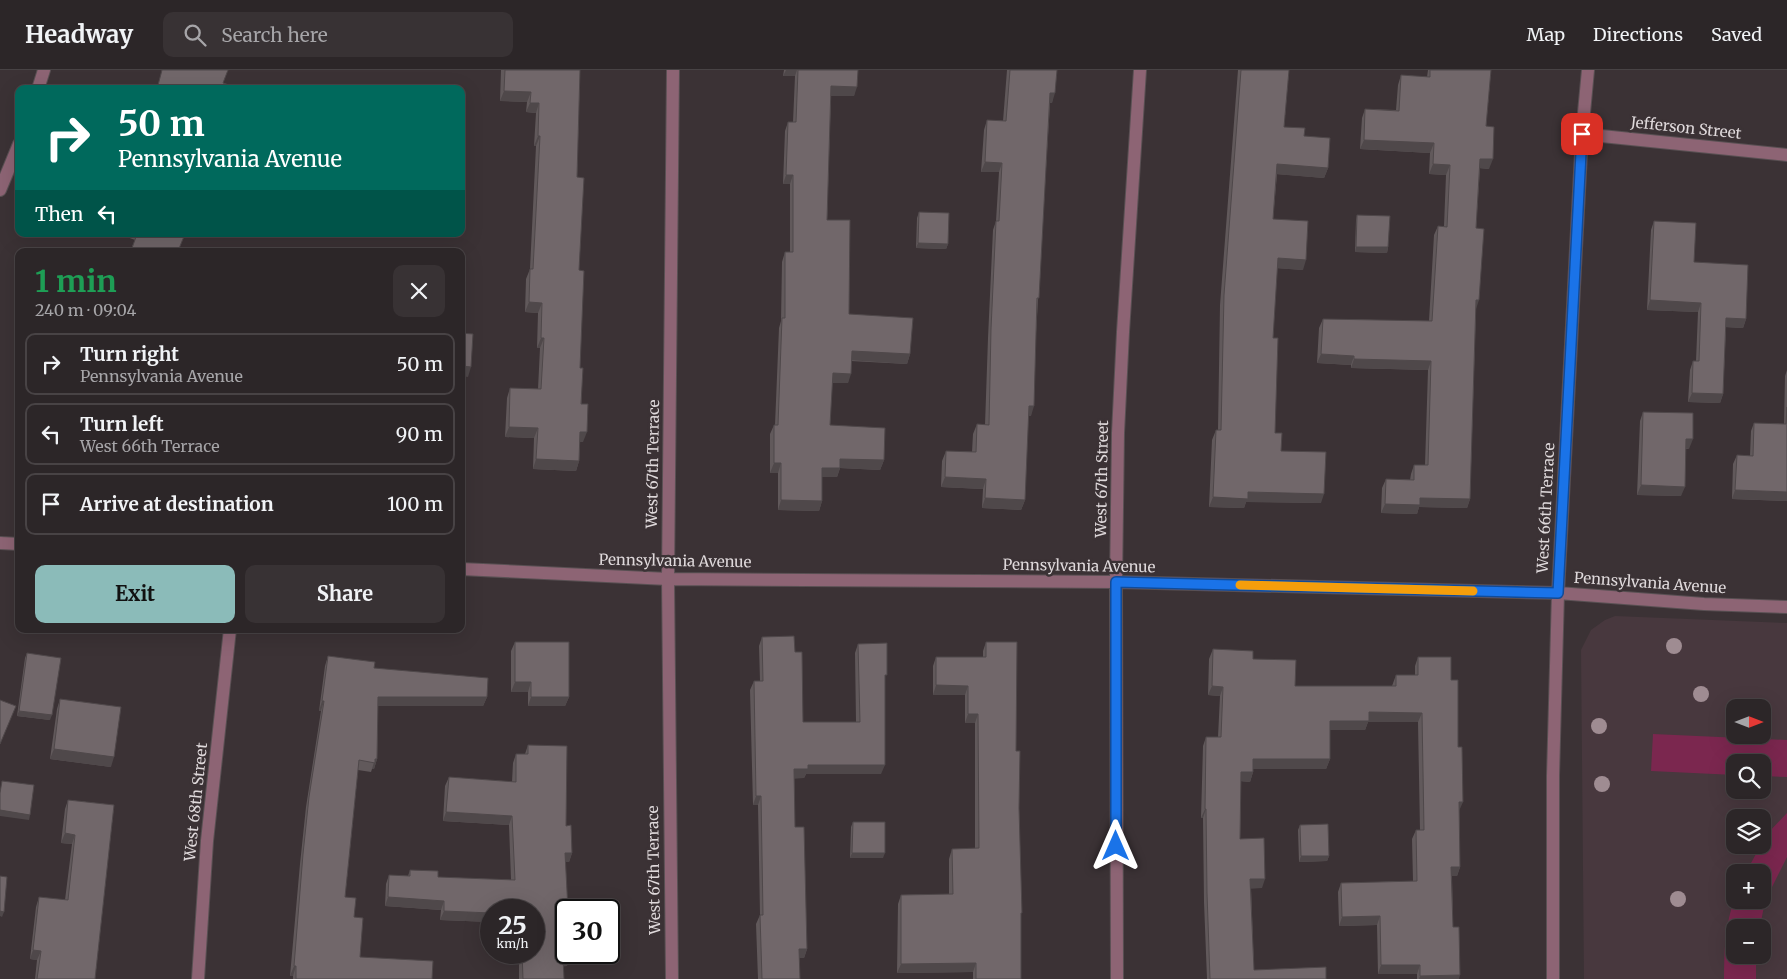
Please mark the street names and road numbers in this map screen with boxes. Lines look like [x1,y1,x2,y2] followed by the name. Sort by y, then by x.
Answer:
[1629,112,1743,143] street label: Jefferson Street
[642,399,663,530] street label: West 67th Terrace
[1091,420,1112,539] street label: West 67th Street
[1533,442,1558,575] street label: West 66th Terrace
[599,550,752,571] street label: Pennsylvania Avenue
[1003,555,1156,576] street label: Pennsylvania Avenue
[1573,568,1727,597] street label: Pennsylvania Avenue
[180,742,211,863] street label: West 68th Street
[643,805,664,936] street label: West 67th Terrace

